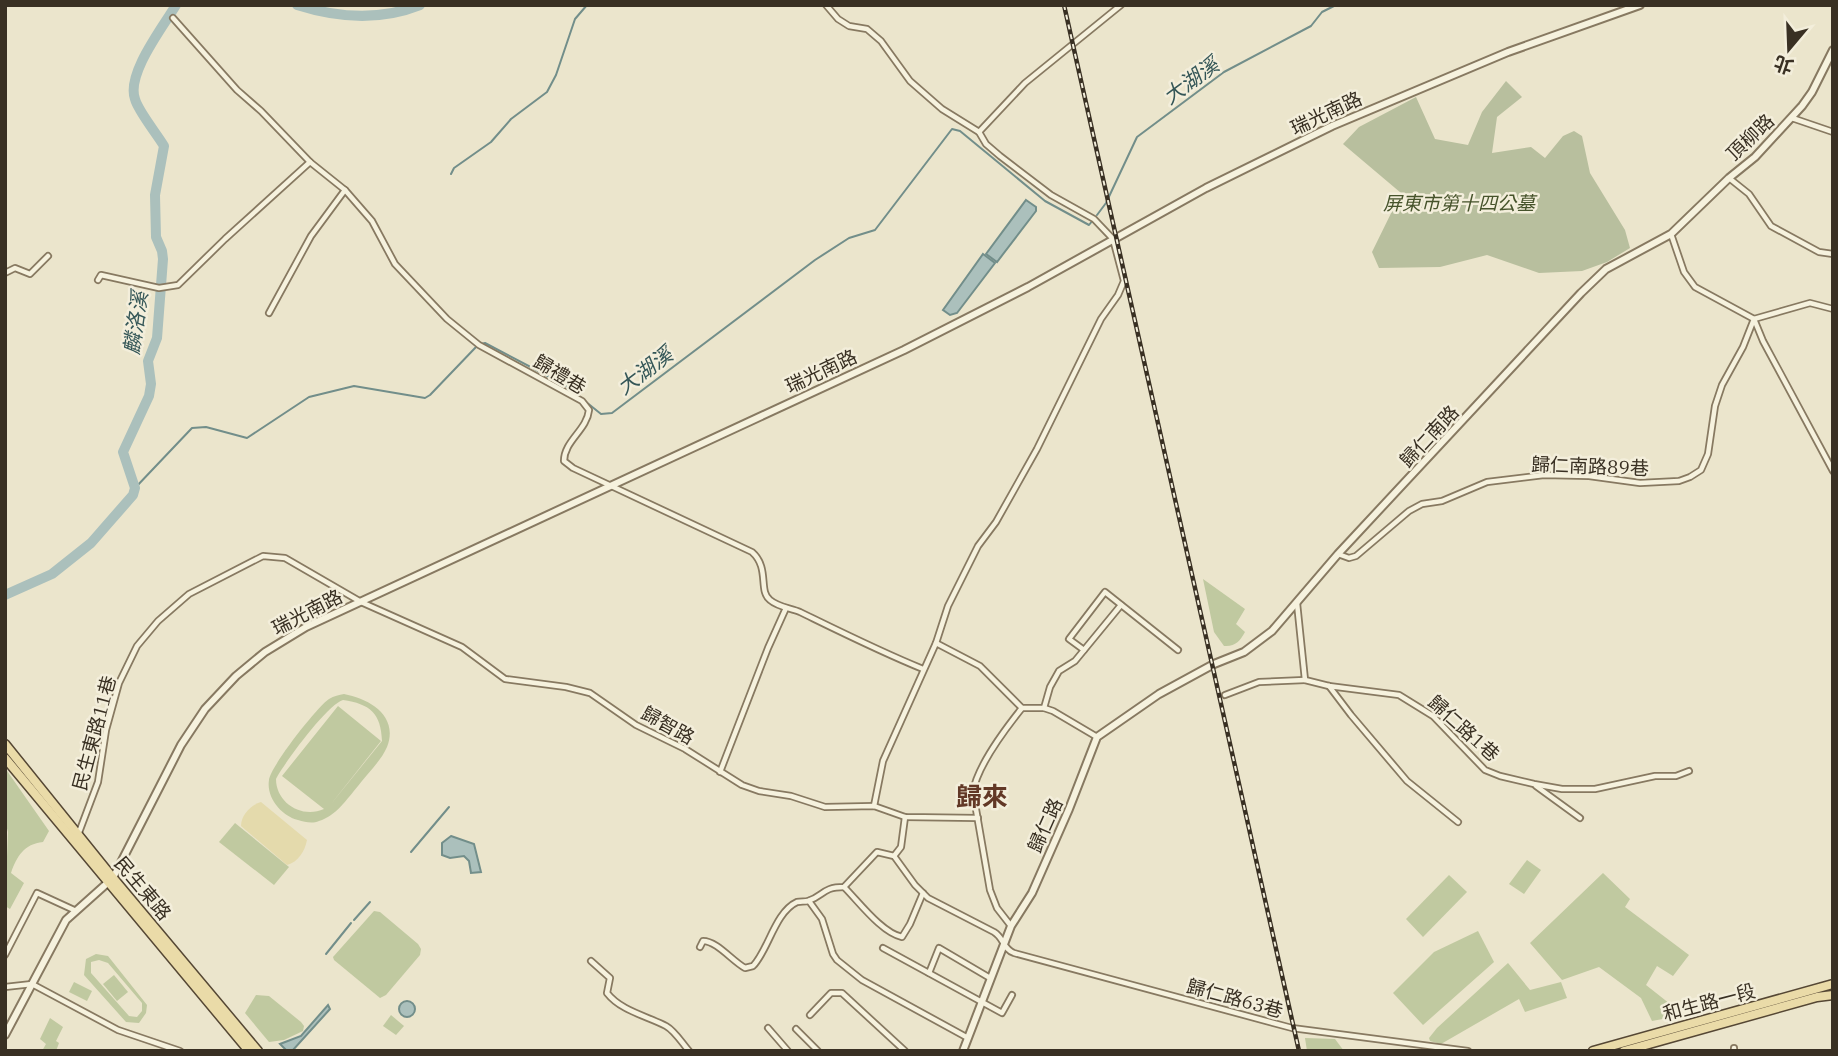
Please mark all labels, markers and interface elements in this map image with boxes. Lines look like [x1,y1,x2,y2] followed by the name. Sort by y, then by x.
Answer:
[1754,14,1824,84] north arrow
[1157,49,1227,110] water label: 大湖溪
[1771,51,1796,80] text: 北
[1286,86,1366,140] street label: 瑞光南路
[1721,109,1779,165] street label: 頂柳路
[1383,191,1538,215] park label: 屏東市第十四公墓
[117,287,154,356] water label: 麟洛溪
[611,338,680,400] water label: 大湖溪
[781,344,861,398] street label: 瑞光南路
[529,349,591,399] street label: 歸禮巷
[1394,400,1464,472] street label: 歸仁南路
[1531,452,1649,480] street label: 歸仁南路89巷
[268,584,346,640] street label: 瑞光南路
[67,673,121,793] street label: 民生東路11巷
[1423,690,1505,766] street label: 歸仁路1巷
[637,701,699,749] street label: 歸智路
[956,779,1008,813] district label: 歸來
[1022,794,1068,856] street label: 歸仁路
[109,851,177,925] street label: 民生東路
[1184,974,1286,1022] street label: 歸仁路63巷
[1660,978,1758,1026] street label: 和生路一段

